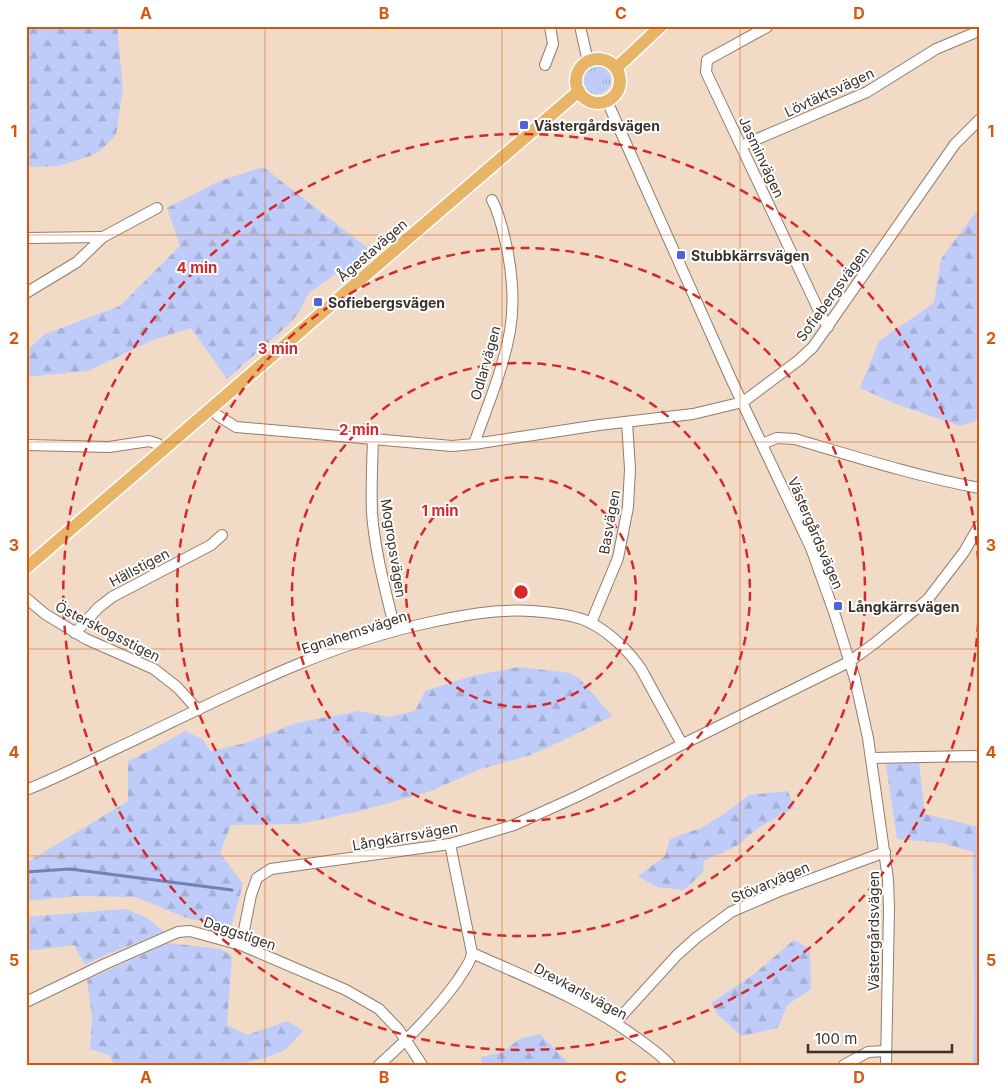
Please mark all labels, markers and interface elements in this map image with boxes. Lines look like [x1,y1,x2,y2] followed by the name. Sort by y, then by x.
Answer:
[140,3,152,23] text: A
[379,3,389,23] text: B
[615,3,627,23] text: C
[853,3,865,23] text: D
[782,64,876,120] street label: Lövtäktsvägen
[736,114,788,200] street label: Jasminvägen
[534,117,660,134] place label: Västergårdsvägen
[518,119,530,131] marker: Västergårdsvägen
[11,121,17,141] text: 1
[988,121,994,141] text: 1
[333,214,410,285] street label: Ågestavägen
[792,243,872,345] street label: Sofiebergsvägen
[691,247,810,264] place label: Stubbkärrsvägen
[675,249,687,261] marker: Stubbkärrsvägen
[177,258,217,277] text: 4 min
[328,294,445,311] place label: Sofiebergsvägen
[312,296,324,308] marker: Sofiebergsvägen
[466,324,504,402] street label: Odlarvägen
[9,328,19,348] text: 2
[986,328,996,348] text: 2
[258,339,298,358] text: 3 min
[339,420,379,439] text: 2 min
[785,474,847,592] street label: Västergårdsvägen
[595,488,623,556] street label: Basvägen
[378,497,410,599] street label: Mogropsvägen
[421,501,459,520] text: 1 min
[9,535,19,555] text: 3
[986,535,996,555] text: 3
[106,544,172,590] street label: Hällstigen
[512,583,530,601] centre of rings
[53,597,163,665] street label: Österskogsstigen
[848,598,960,615] place label: Långkärrsvägen
[832,600,844,612] marker: Långkärrsvägen
[299,607,409,657] street label: Egnahemsvägen
[9,742,20,762] text: 4
[986,742,997,762] text: 4
[351,818,459,854] street label: Långkärrsvägen
[728,858,812,906] street label: Stövarvägen
[865,871,882,991] street label: Västergårdsvägen
[202,913,278,953] street label: Daggstigen
[9,950,19,970] text: 5
[986,950,996,970] text: 5
[531,959,631,1023] street label: Drevkarlsvägen
[808,1021,951,1053] scale bar
[815,1029,857,1048] text: 100 m
[140,1067,152,1087] text: A
[379,1067,389,1087] text: B
[615,1067,627,1087] text: C
[853,1067,865,1087] text: D

